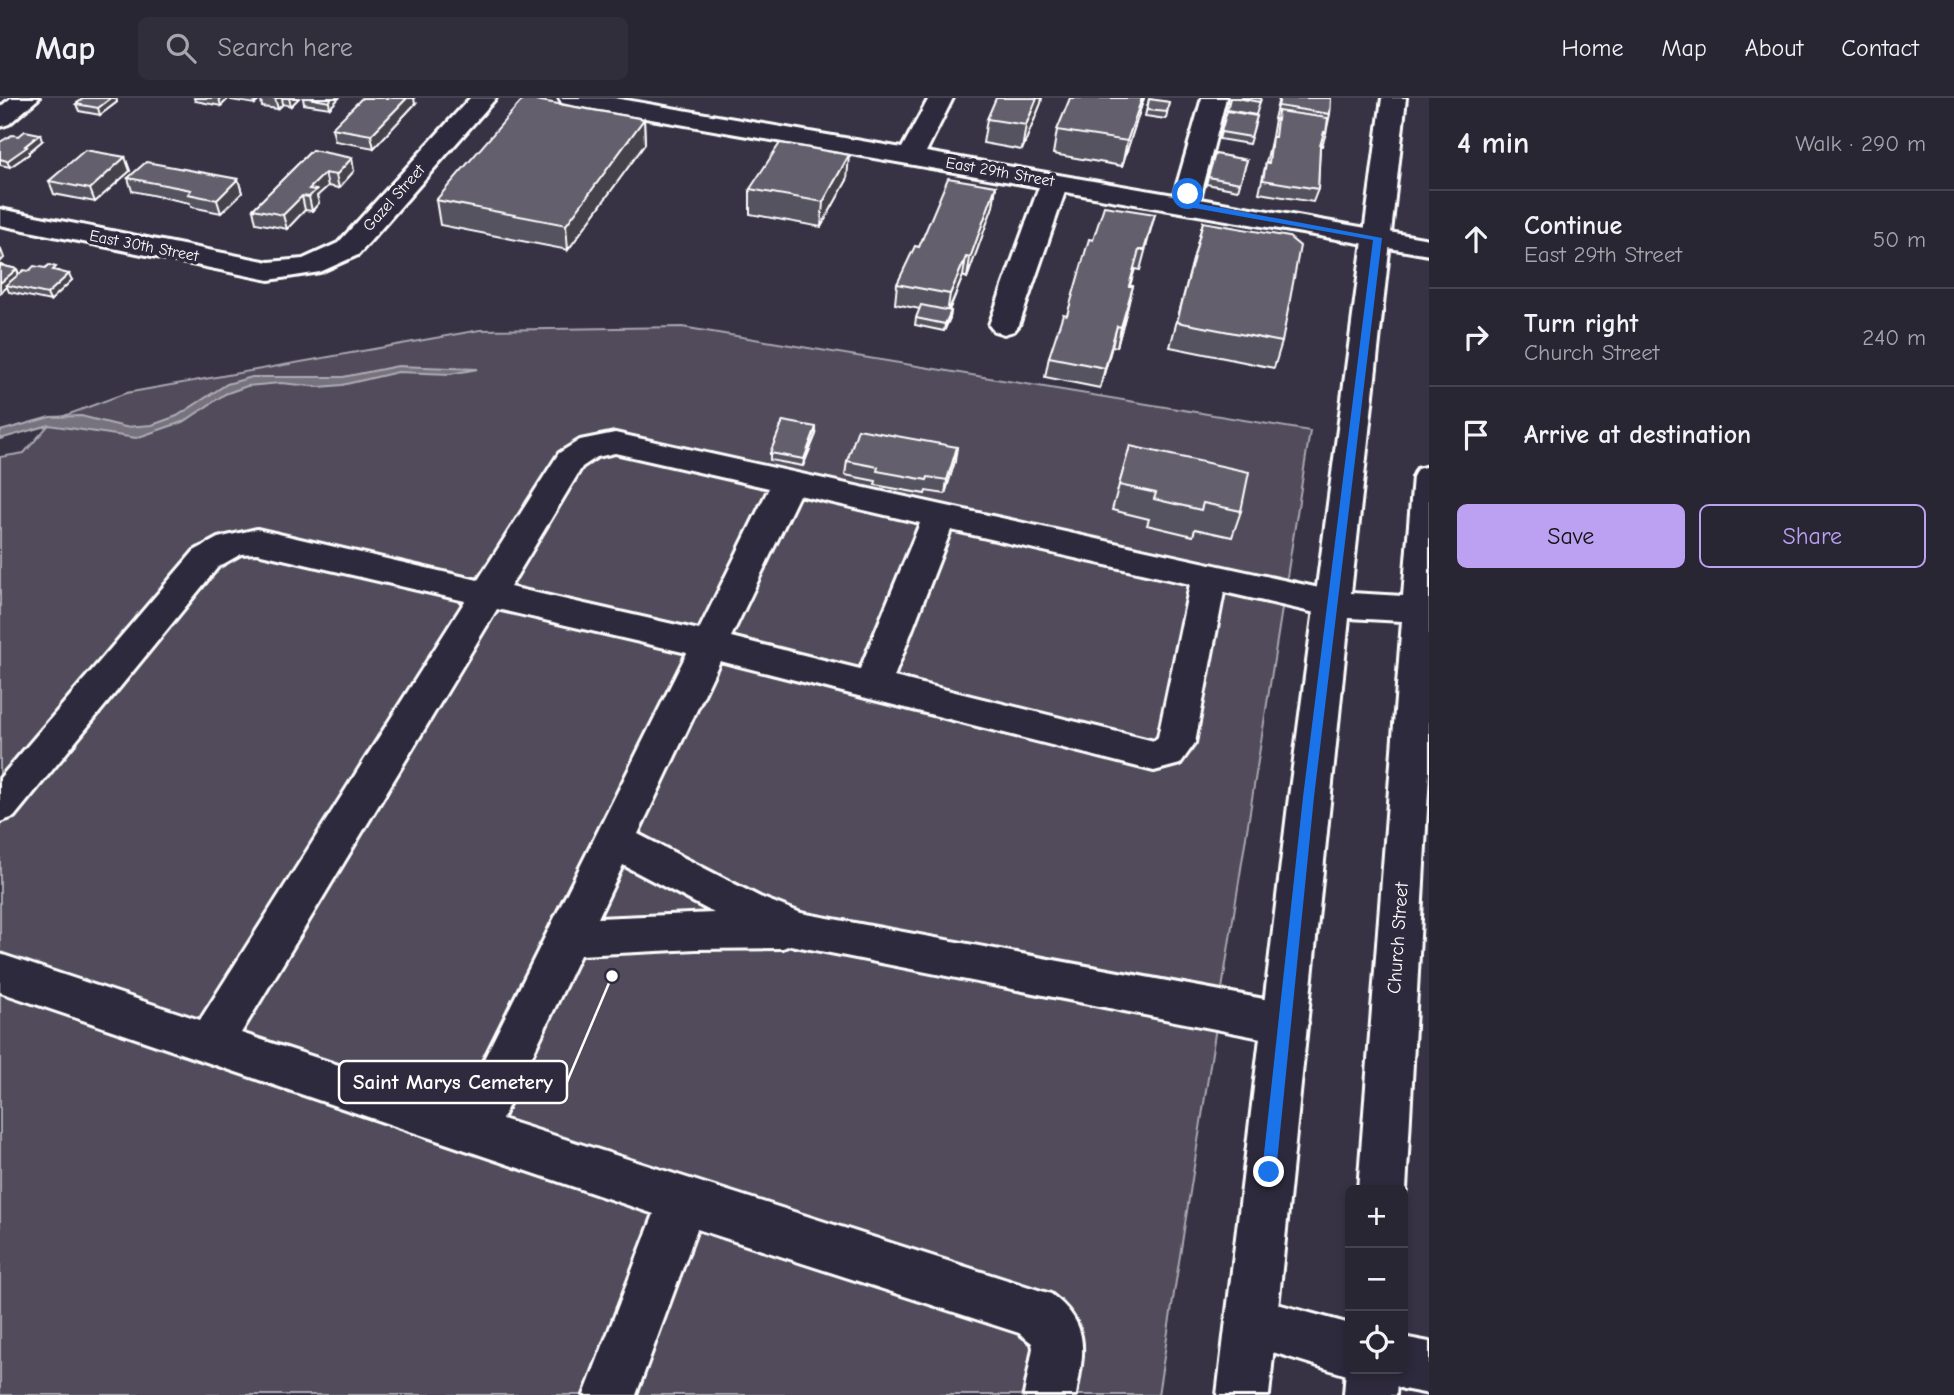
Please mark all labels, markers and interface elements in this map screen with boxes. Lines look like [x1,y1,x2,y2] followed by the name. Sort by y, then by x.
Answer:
[138,17,628,80] search box
[35,29,96,67] text: Map
[162,29,200,67] icon: search
[218,33,353,63] text: Search here
[1562,34,1623,62] text: Home
[1661,34,1707,62] text: Map
[1745,34,1803,62] text: About
[1841,34,1919,62] text: Contact
[1457,126,1529,161] text: 4 min
[1795,130,1926,157] text: Walk · 290 m
[944,154,1056,190] street label: East 29th Street
[359,161,429,235] street label: Gazel Street
[1172,178,1203,209] route start
[1524,211,1622,241] text: Continue
[1457,220,1495,258] icon: ahead
[1873,226,1926,253] text: 50 m
[88,227,201,265] street label: East 30th Street
[1524,241,1682,268] text: East 29th Street
[1524,309,1638,339] text: Turn right
[1457,318,1495,356] icon: right
[1862,324,1926,351] text: 240 m
[1524,339,1659,366] text: Church Street
[1457,416,1495,454] icon: arrive
[1524,420,1751,450] text: Arrive at destination
[1457,504,1685,568] button: Save
[1699,504,1926,568] button: Share
[1383,881,1413,995] street label: Church Street
[339,1061,567,1103] callout: Saint Marys Cemetery
[353,1070,553,1094] text: Saint Marys Cemetery
[1253,1156,1284,1187] route end
[1345,1185,1408,1374] map controls
[1345,1185,1408,1248] button: +
[1345,1248,1408,1311] button: −
[1345,1311,1408,1374] button: locate

